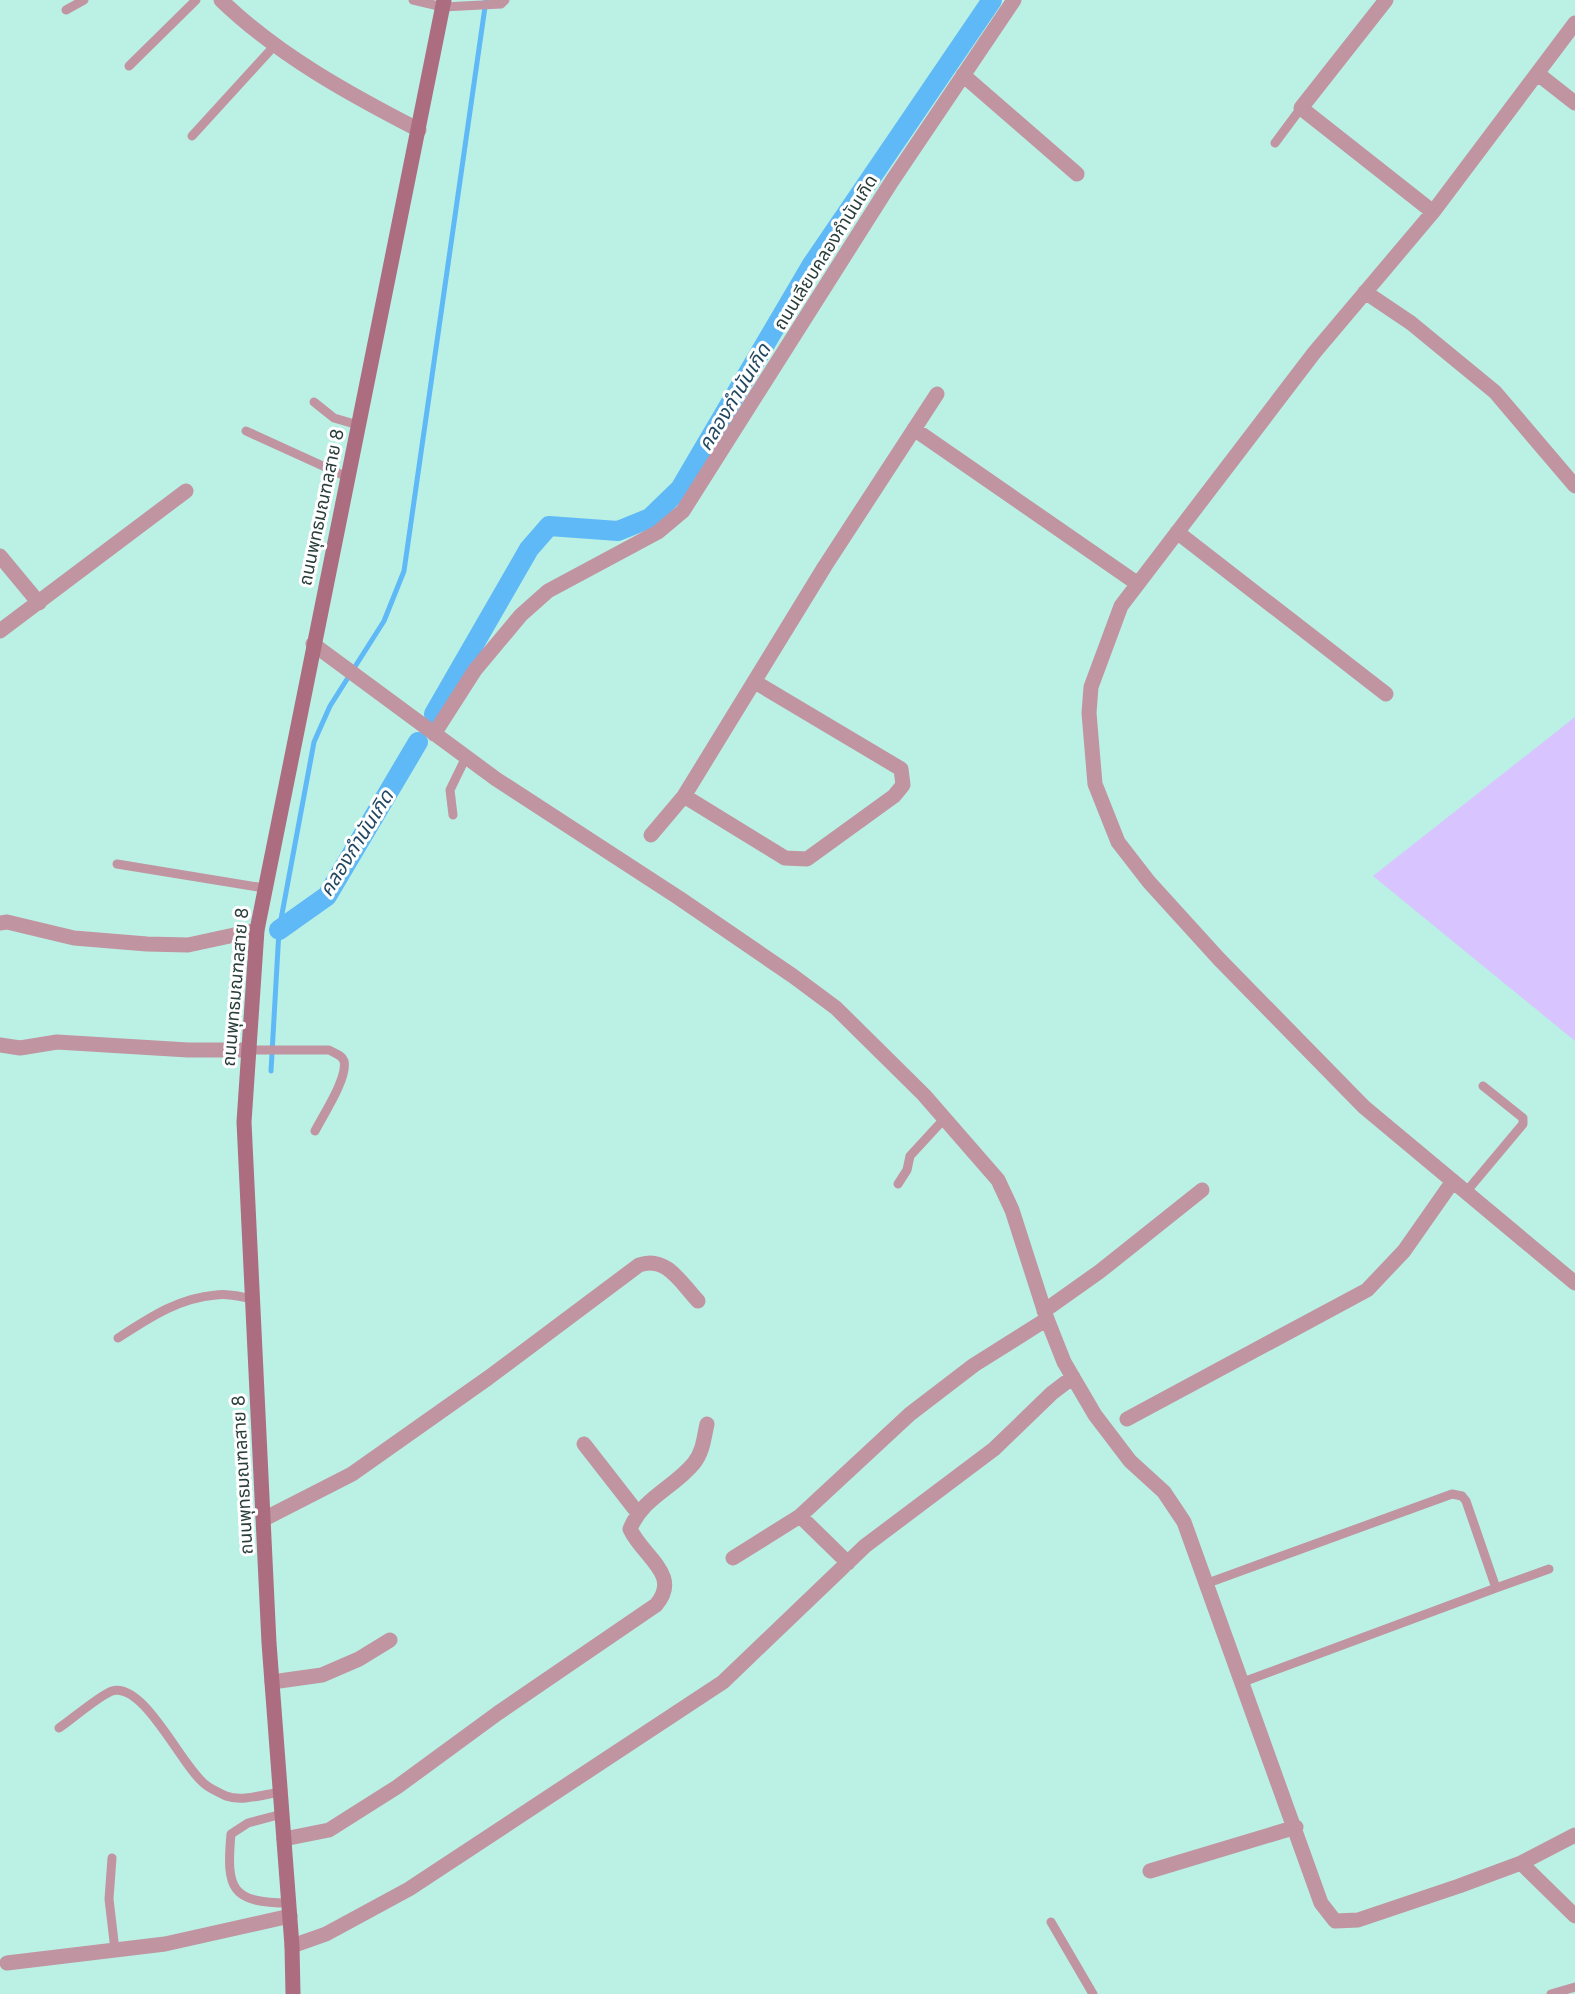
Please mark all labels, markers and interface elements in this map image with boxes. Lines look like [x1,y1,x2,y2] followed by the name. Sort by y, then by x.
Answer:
[769,171,881,333] street label: ถนนเลียบคลองกำนันเกิด
[693,338,776,455] water label: คลองกำนันเกิด
[294,427,349,587] street label: ถนนพุทธมณฑลสาย 8
[314,785,399,901] water label: คลองกำนันเกิด
[218,907,253,1068] street label: ถนนพุทธมณฑลสาย 8
[227,1395,258,1555] street label: ถนนพุทธมณฑลสาย 8

